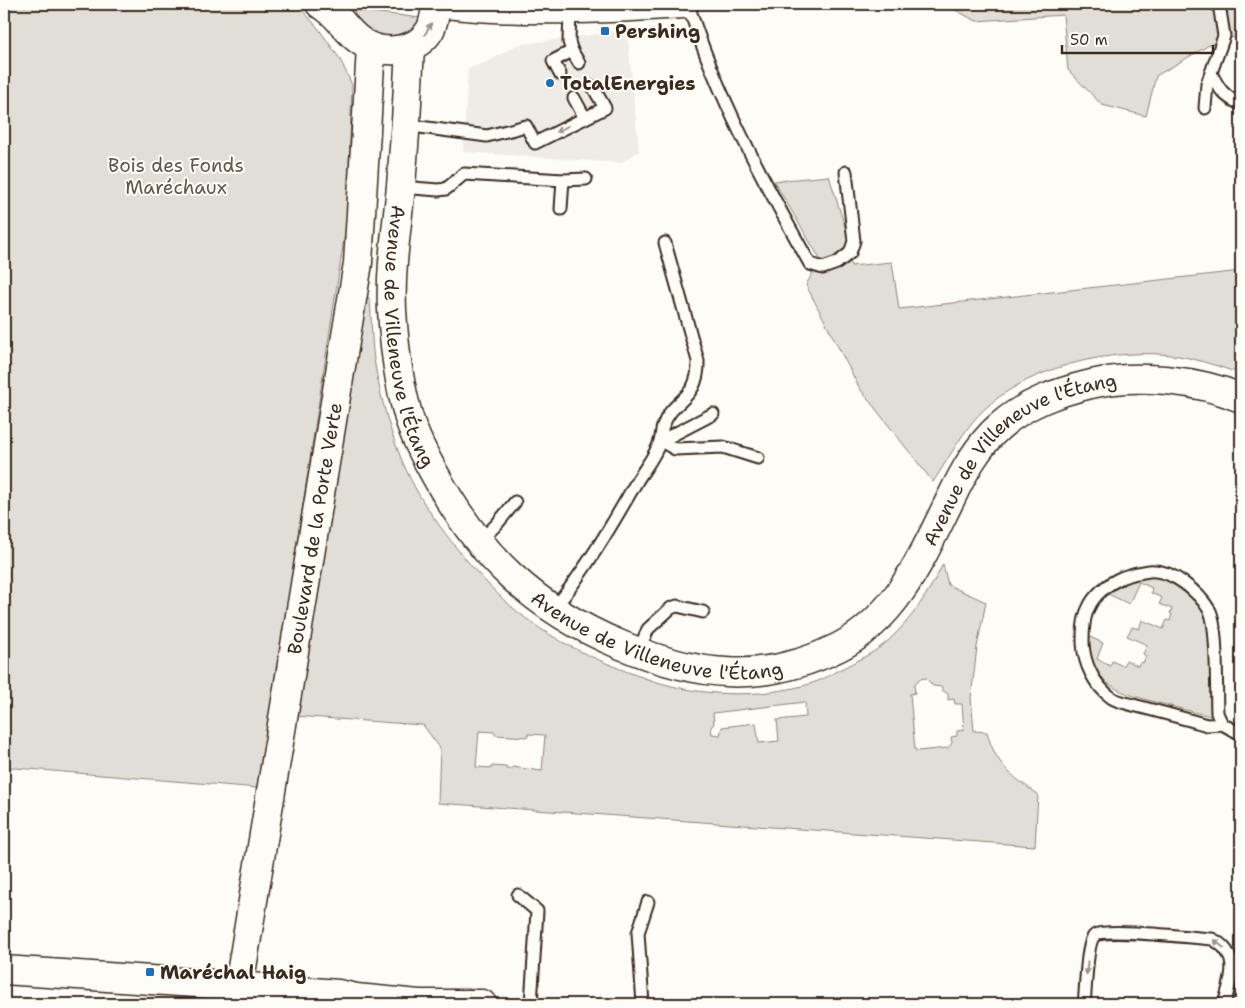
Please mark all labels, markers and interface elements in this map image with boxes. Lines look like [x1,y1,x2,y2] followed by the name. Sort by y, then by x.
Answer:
[615,19,700,44] place label: Pershing
[424,22,433,36] one-way arrow
[1062,22,1214,54] scale bar
[599,25,611,37] marker: Pershing
[1070,30,1108,50] text: 50 m
[560,71,696,96] place label: TotalEnergies
[544,77,556,89] marker: TotalEnergies
[555,126,569,134] one-way arrow
[108,153,244,200] park label: Bois des Fonds Maréchaux
[379,204,440,472] street label: Avenue de Villeneuve l'Étang
[917,368,1118,550] street label: Avenue de Villeneuve l'Étang
[282,401,348,656] street label: Boulevard de la Porte Verte
[526,586,785,685] street label: Avenue de Villeneuve l'Étang
[1213,939,1226,950] one-way arrow
[160,960,306,985] place label: Maréchal Haig
[1083,961,1091,977] one-way arrow
[144,966,156,978] marker: Maréchal Haig

